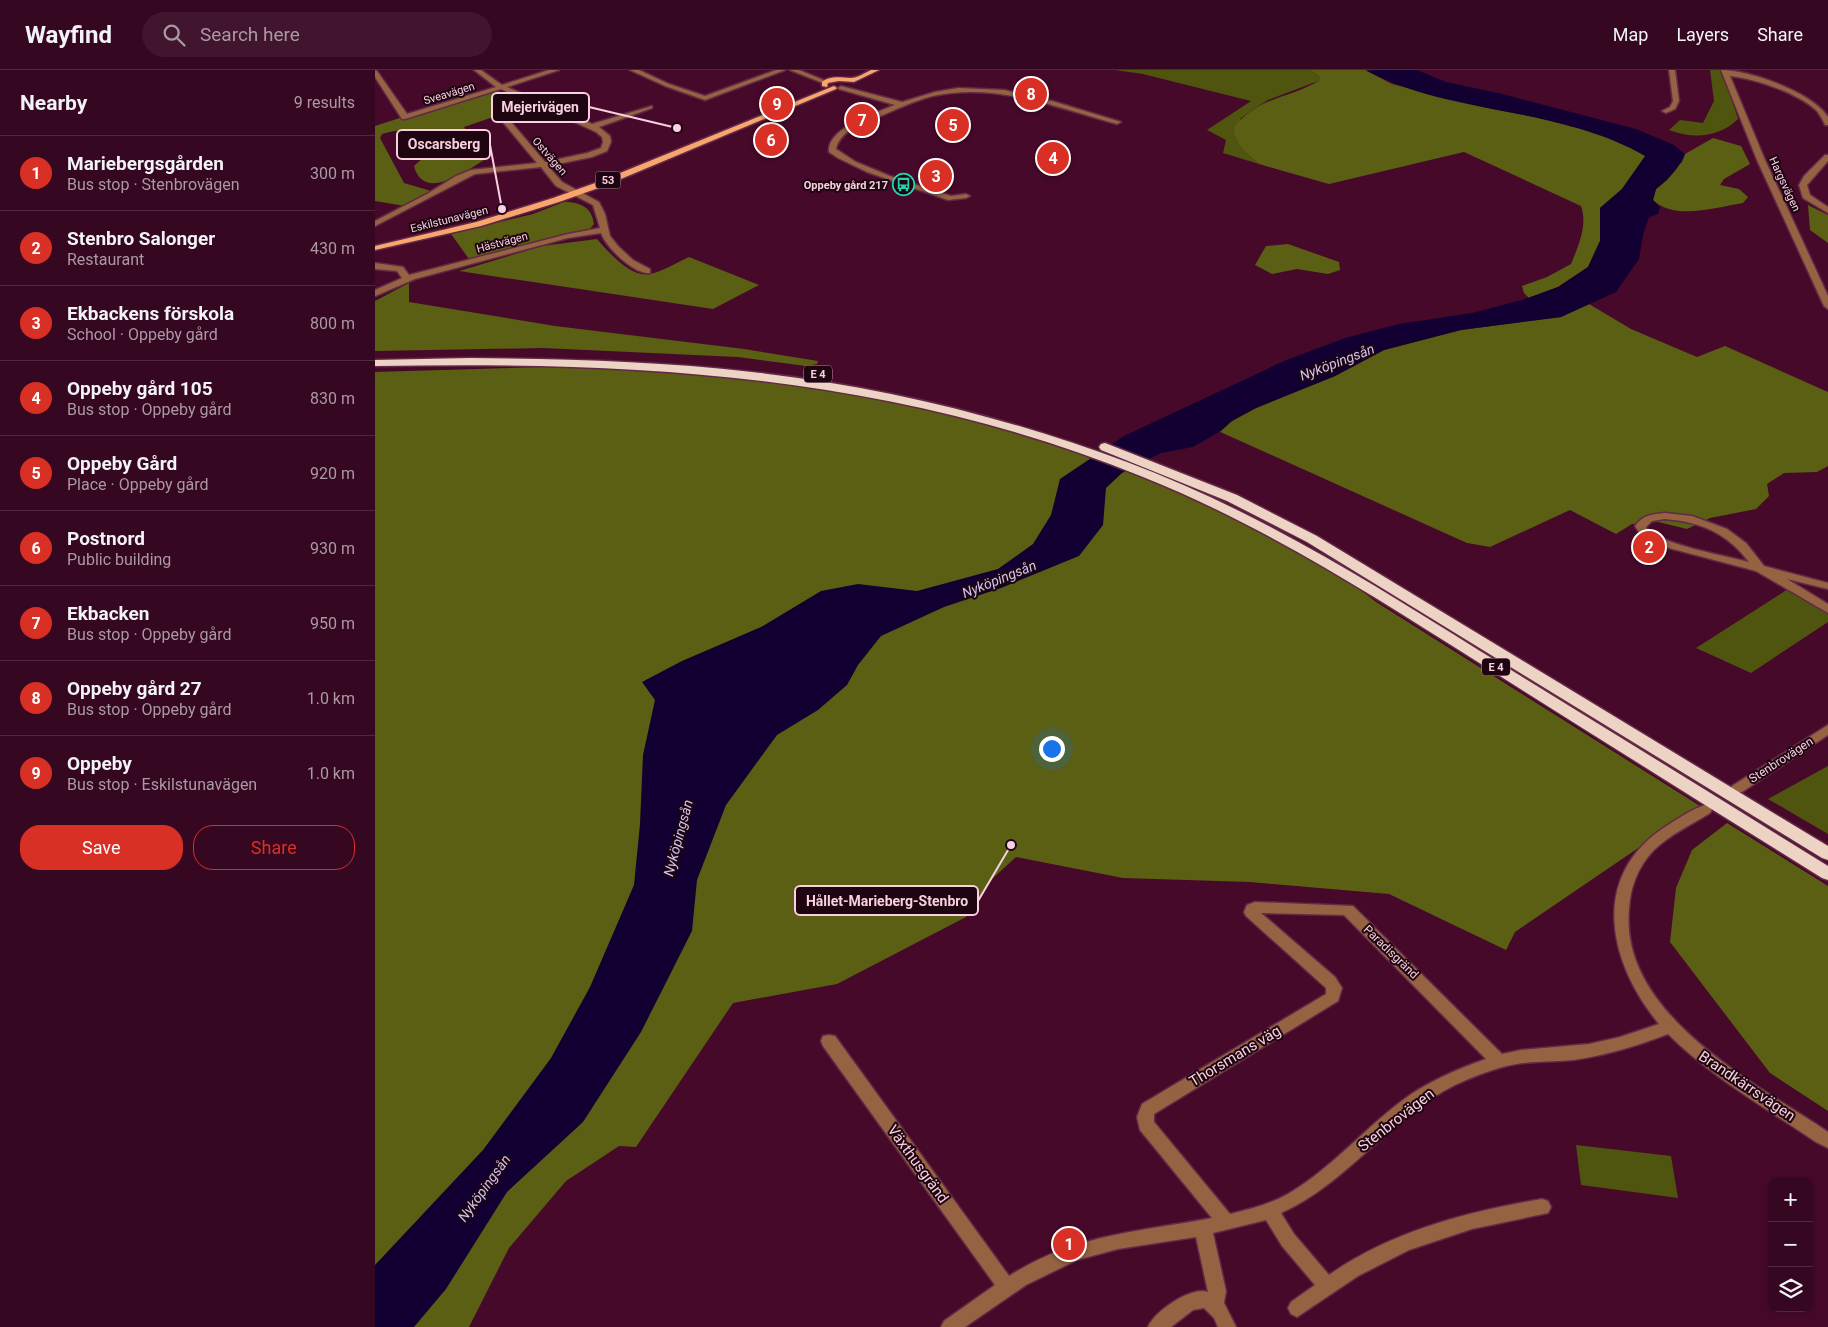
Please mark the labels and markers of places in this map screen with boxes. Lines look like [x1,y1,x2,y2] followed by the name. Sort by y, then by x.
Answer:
[1015,75,1047,113] pin: 8
[761,85,793,123] pin: 9
[492,93,589,122] callout: Mejerivägen
[846,101,878,139] pin: 7
[937,106,969,144] pin: 5
[755,121,787,159] pin: 6
[397,130,490,159] callout: Oscarsberg
[1037,139,1069,177] pin: 4
[920,157,952,195] pin: 3
[892,173,916,197] bus stop icon: Oppeby gård 217
[804,179,888,192] place label: Oppeby gård 217
[1633,528,1665,566] pin: 2
[795,886,978,915] callout: Hållet-Marieberg-Stenbro
[1053,1225,1085,1263] pin: 1

